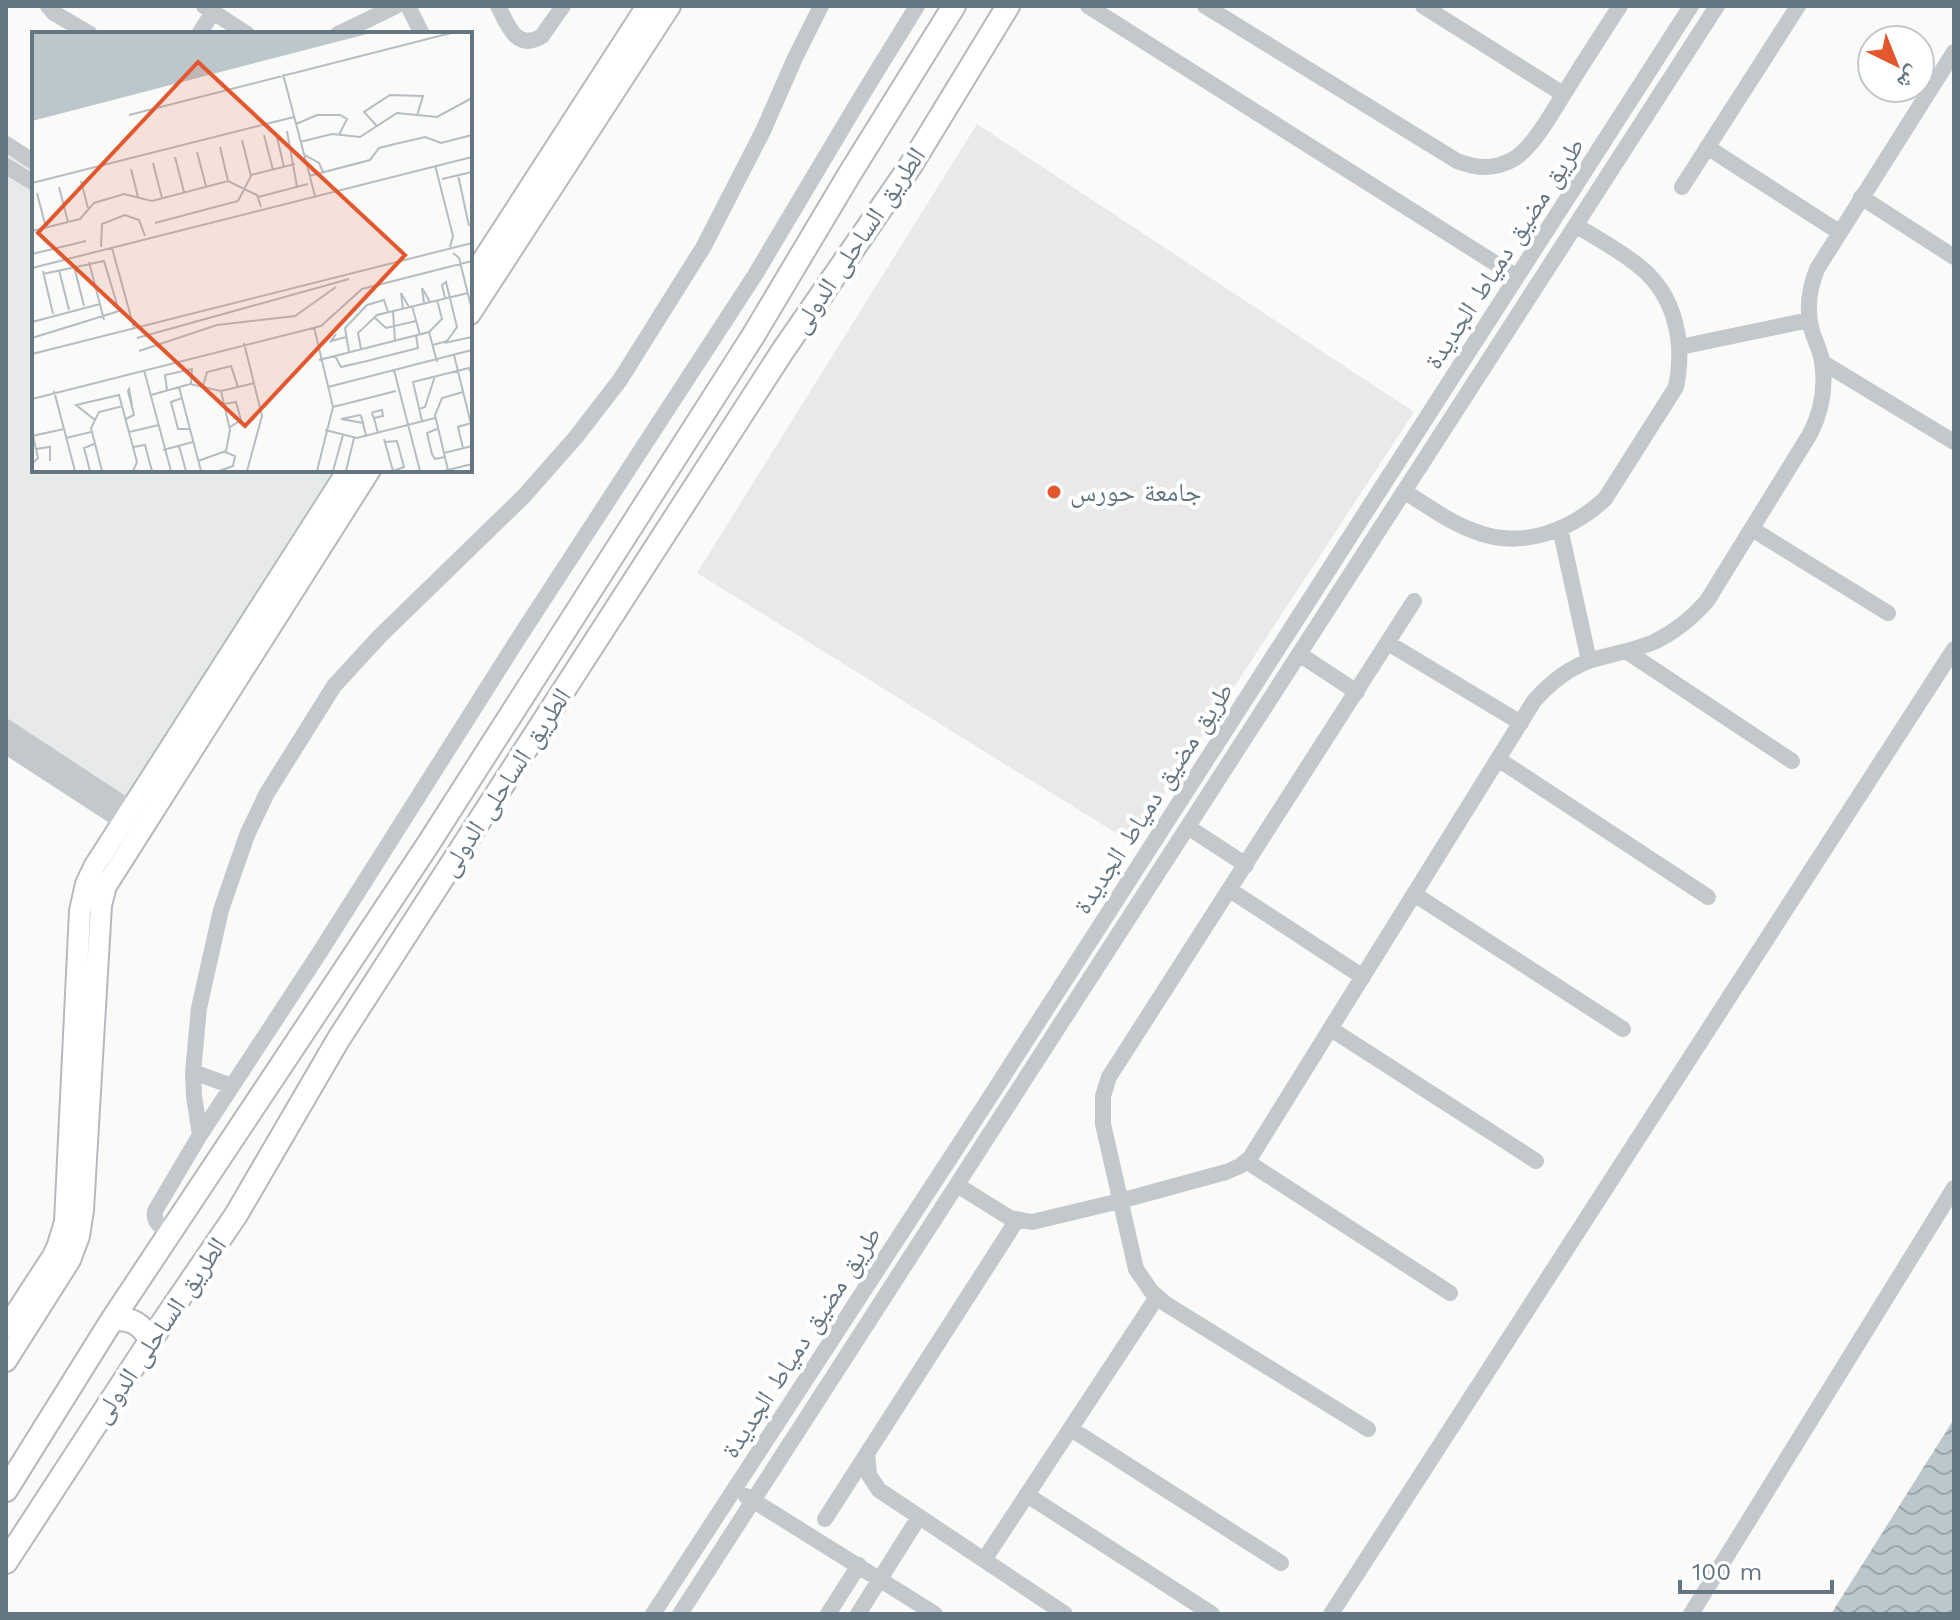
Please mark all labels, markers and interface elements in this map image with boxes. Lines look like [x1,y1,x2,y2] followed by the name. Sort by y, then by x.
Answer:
[1856,24,1936,104] north arrow
[32,32,472,472] inset map
[1892,60,1926,95] text: ش
[1418,132,1591,375] street label: طريق مضيق دمياط الجديدة
[785,141,932,339] street label: الطريق الساحلى الدولى
[1070,477,1201,508] place label: جامعة حورس
[1045,483,1063,501] marker: جامعة حورس
[1067,677,1240,920] street label: طريق مضيق دمياط الجديدة
[433,683,578,882] street label: الطريق الساحلى الدولى
[715,1221,888,1464] street label: طريق مضيق دمياط الجديدة
[86,1231,233,1429] street label: الطريق الساحلى الدولى
[1680,1544,1832,1594] scale bar
[1692,1558,1762,1586] text: 100 m

